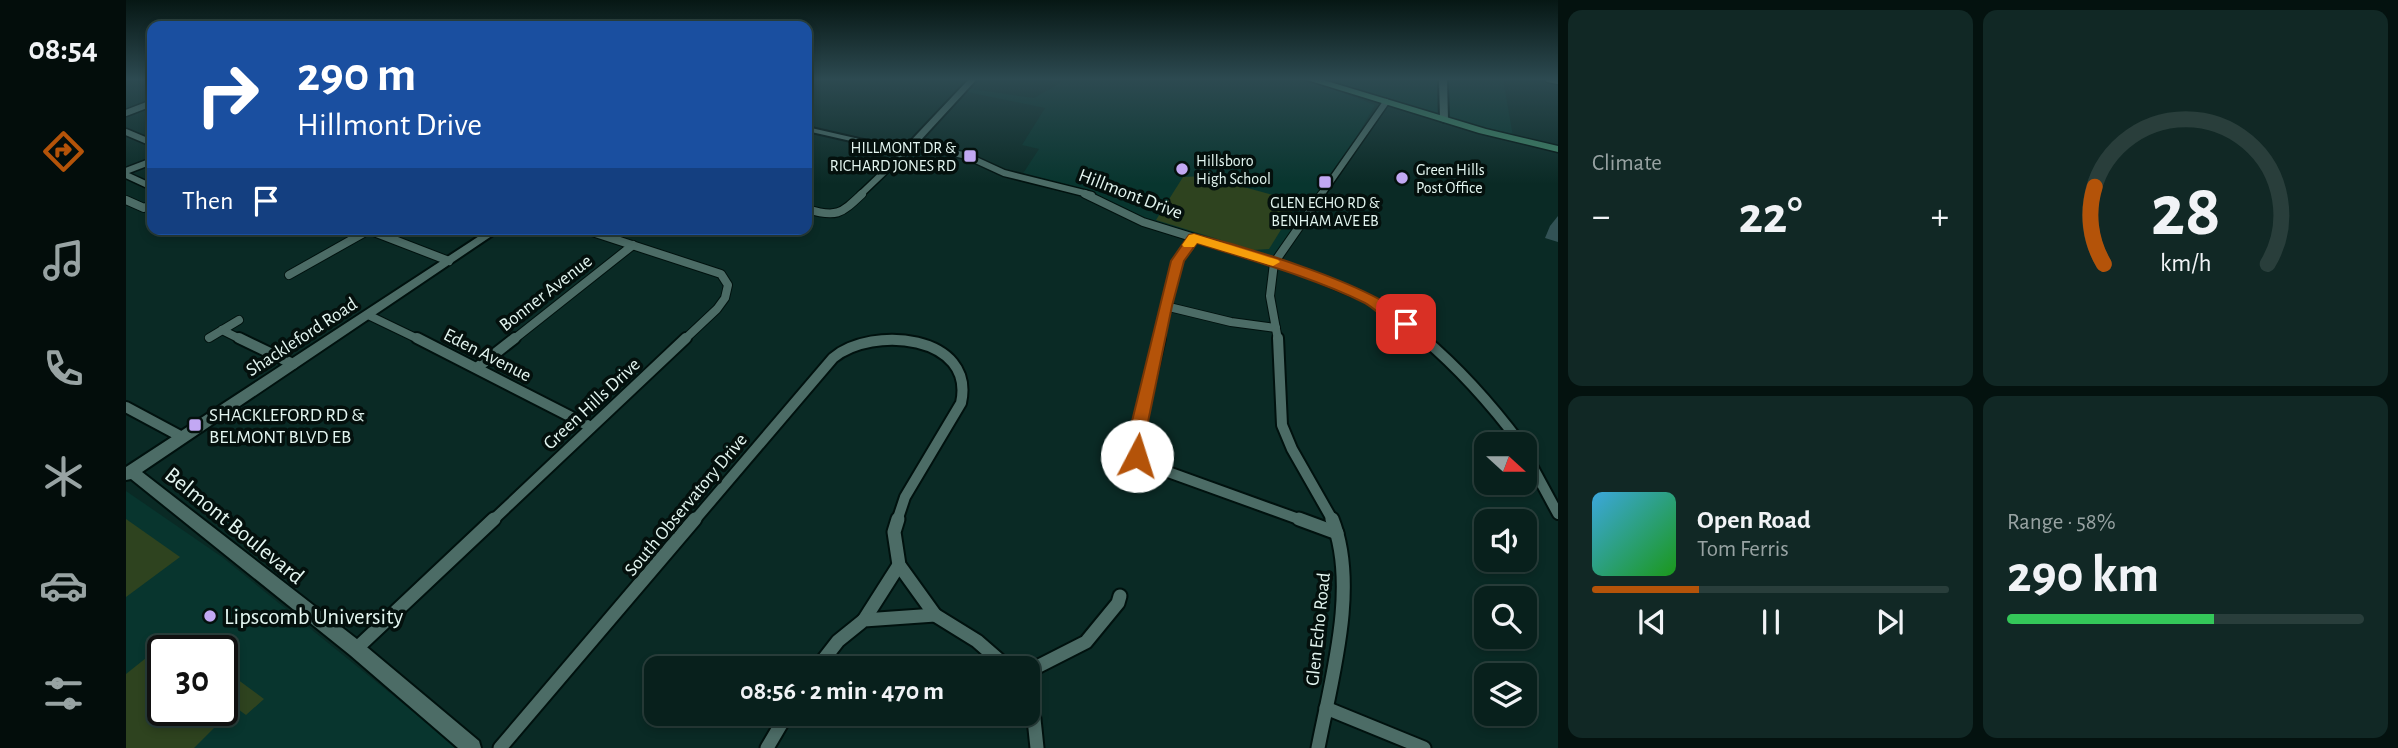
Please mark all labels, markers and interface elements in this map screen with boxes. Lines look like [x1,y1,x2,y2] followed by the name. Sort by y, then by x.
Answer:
[28,33,98,65] text: 08:54
[182,49,273,140] icon: right
[297,51,416,100] text: 290 m
[297,109,482,141] text: Hillmont Drive
[39,127,88,176] icon: directions
[830,140,956,174] place label: HILLMONT DR & RICHARD JONES RD
[962,148,978,164] marker: HILLMONT DR & RICHARD JONES RD
[1592,152,1662,175] text: Climate
[1196,153,1271,187] place label: Hillsboro High School
[1174,161,1190,177] marker: Hillsboro High School
[1416,162,1485,196] place label: Green Hills Post Office
[1076,166,1185,223] street label: Hillmont Drive
[1394,170,1410,186] marker: Green Hills Post Office
[1317,174,1333,190] marker: GLEN ECHO RD & BENHAM AVE EB
[2150,176,2221,249] text: 28
[247,182,285,220] icon: arrive
[182,188,233,214] text: Then
[1738,190,1803,242] text: 22°
[1270,195,1380,229] place label: GLEN ECHO RD & BENHAM AVE EB
[1592,198,1610,236] text: −
[1931,198,1949,236] text: +
[39,236,88,285] icon: music
[496,251,596,335] street label: Bonner Avenue
[2160,251,2211,276] text: km/h
[243,294,361,380] street label: Shackleford Road
[1376,294,1436,354] pin
[1387,305,1425,343] icon: arrive
[440,325,534,386] street label: Eden Avenue
[39,344,88,393] icon: phone
[540,355,644,453] street label: Green Hills Drive
[209,406,364,447] place label: SHACKLEFORD RD & BELMONT BLVD EB
[187,417,203,433] marker: SHACKLEFORD RD & BELMONT BLVD EB
[1100,419,1174,493] position arrow
[621,430,751,580] street label: South Observatory Drive
[1474,432,1536,495] north arrow
[1474,432,1537,726] map controls
[39,452,88,501] icon: climate
[160,463,308,589] street label: Belmont Boulevard
[1697,507,1811,533] text: Open Road
[1474,509,1537,572] button: sound
[2007,511,2116,534] text: Range · 58%
[1697,538,1789,561] text: Tom Ferris
[2007,549,2159,601] text: 290 km
[39,561,88,610] icon: car
[1303,571,1334,687] street label: Glen Echo Road
[1474,586,1537,649] button: search
[1633,603,1671,641] icon: previous
[1752,603,1790,641] icon: pause
[1871,603,1909,641] icon: next
[224,606,403,629] place label: Lipscomb University
[202,608,218,624] marker: Lipscomb University
[147,635,238,726] speed limit sign: 30
[1474,663,1537,726] button: layers
[39,669,88,718] icon: filters
[740,678,944,704] text: 08:56 · 2 min · 470 m

